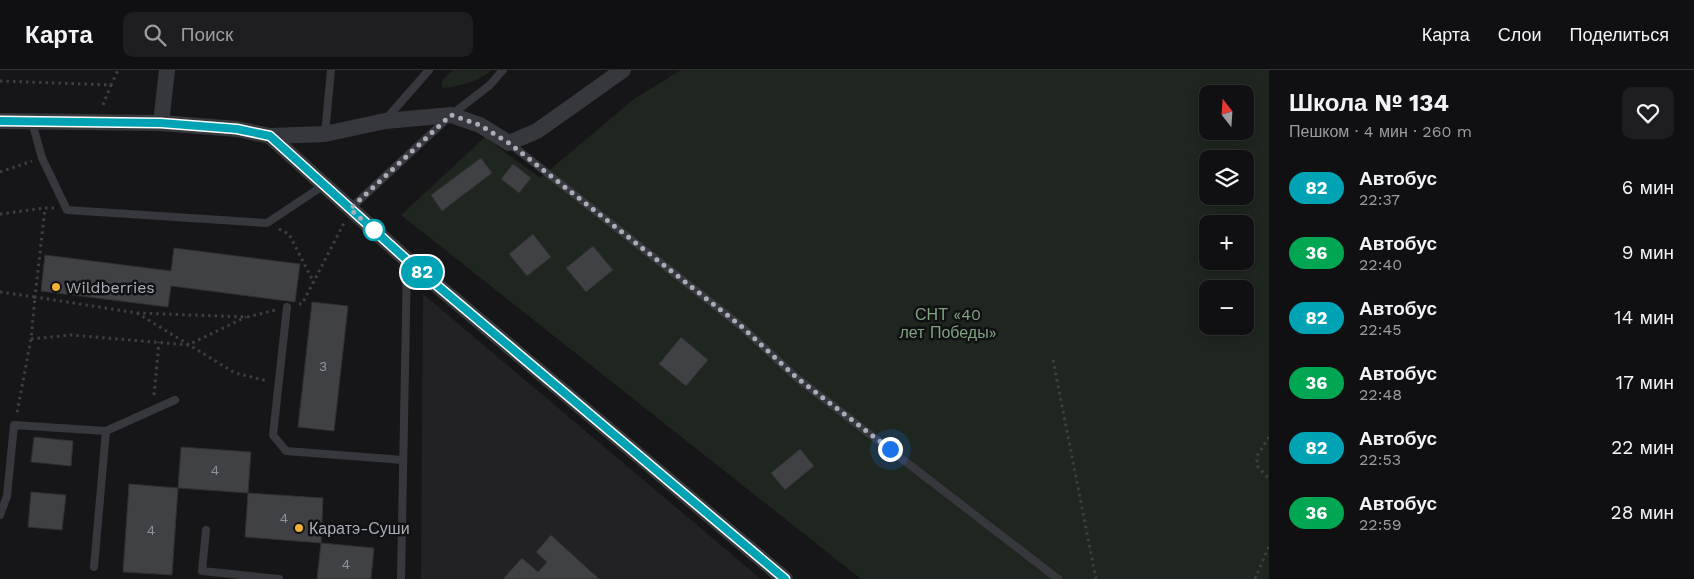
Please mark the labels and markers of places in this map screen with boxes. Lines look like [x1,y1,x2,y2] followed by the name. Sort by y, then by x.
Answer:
[363,219,385,241] unlabelled marker
[66,278,155,297] place label: Wildberries
[50,281,62,293] marker: Wildberries
[309,519,410,538] place label: Каратэ-Суши
[293,522,305,534] marker: Каратэ-Суши

